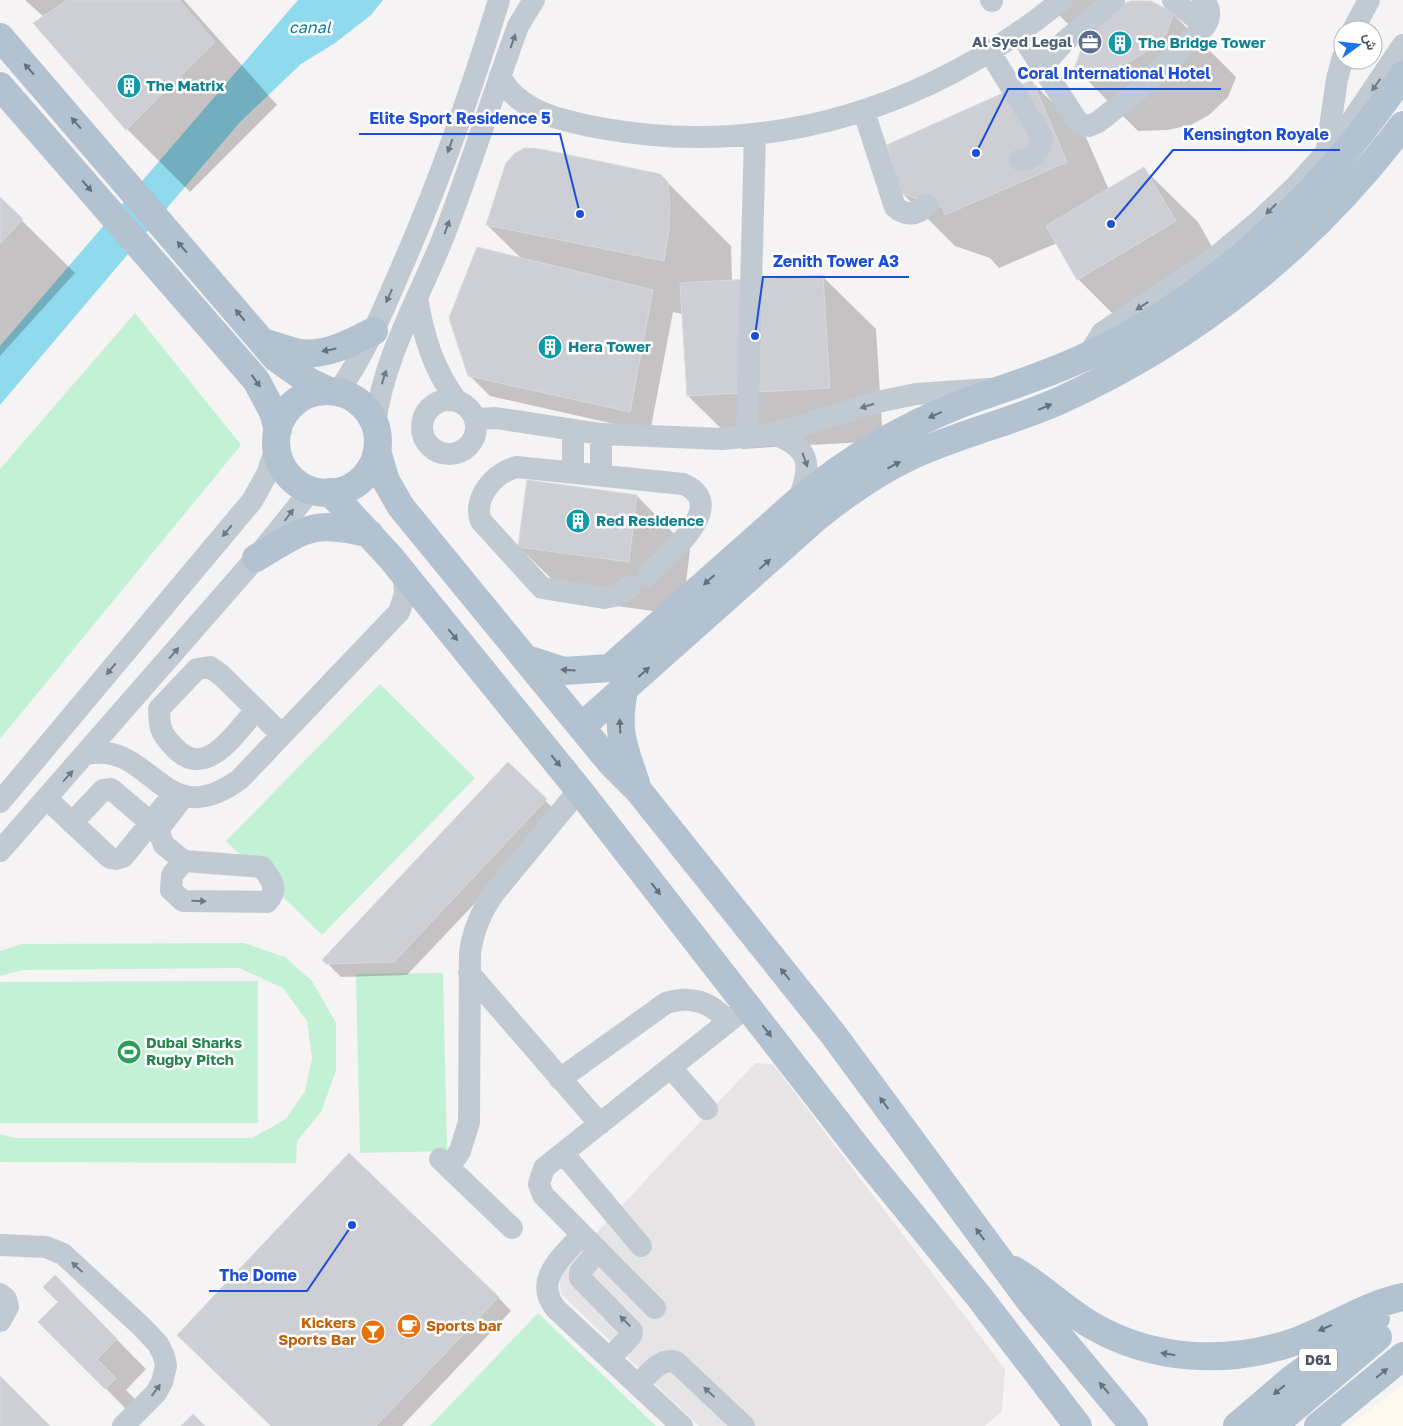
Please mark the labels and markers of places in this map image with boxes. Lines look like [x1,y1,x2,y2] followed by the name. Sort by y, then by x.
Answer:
[1077,29,1103,55] office icon: Al Syed Legal
[1107,30,1133,56] building icon: The Bridge Tower
[972,32,1072,50] place label: Al Syed Legal
[1138,33,1266,51] place label: The Bridge Tower
[1008,58,1221,89] callout: Coral International Hotel
[116,73,142,99] building icon: The Matrix
[146,76,224,94] place label: The Matrix
[359,103,560,134] callout: Elite Sport Residence 5
[1173,119,1340,150] callout: Kensington Royale
[763,246,909,277] callout: Zenith Tower A3
[537,334,563,360] building icon: Hera Tower
[568,337,651,355] place label: Hera Tower
[565,508,591,534] building icon: Red Residence
[596,511,704,529] place label: Red Residence
[146,1033,242,1068] place label: Dubai Sharks Rugby Pitch
[116,1039,142,1065] sports icon: Dubai Sharks Rugby Pitch
[209,1260,307,1291] callout: The Dome
[278,1313,356,1348] place label: Kickers Sports Bar
[396,1313,422,1339] cafe icon: Sports bar
[426,1316,503,1334] place label: Sports bar
[360,1319,386,1345] bar icon: Kickers Sports Bar

